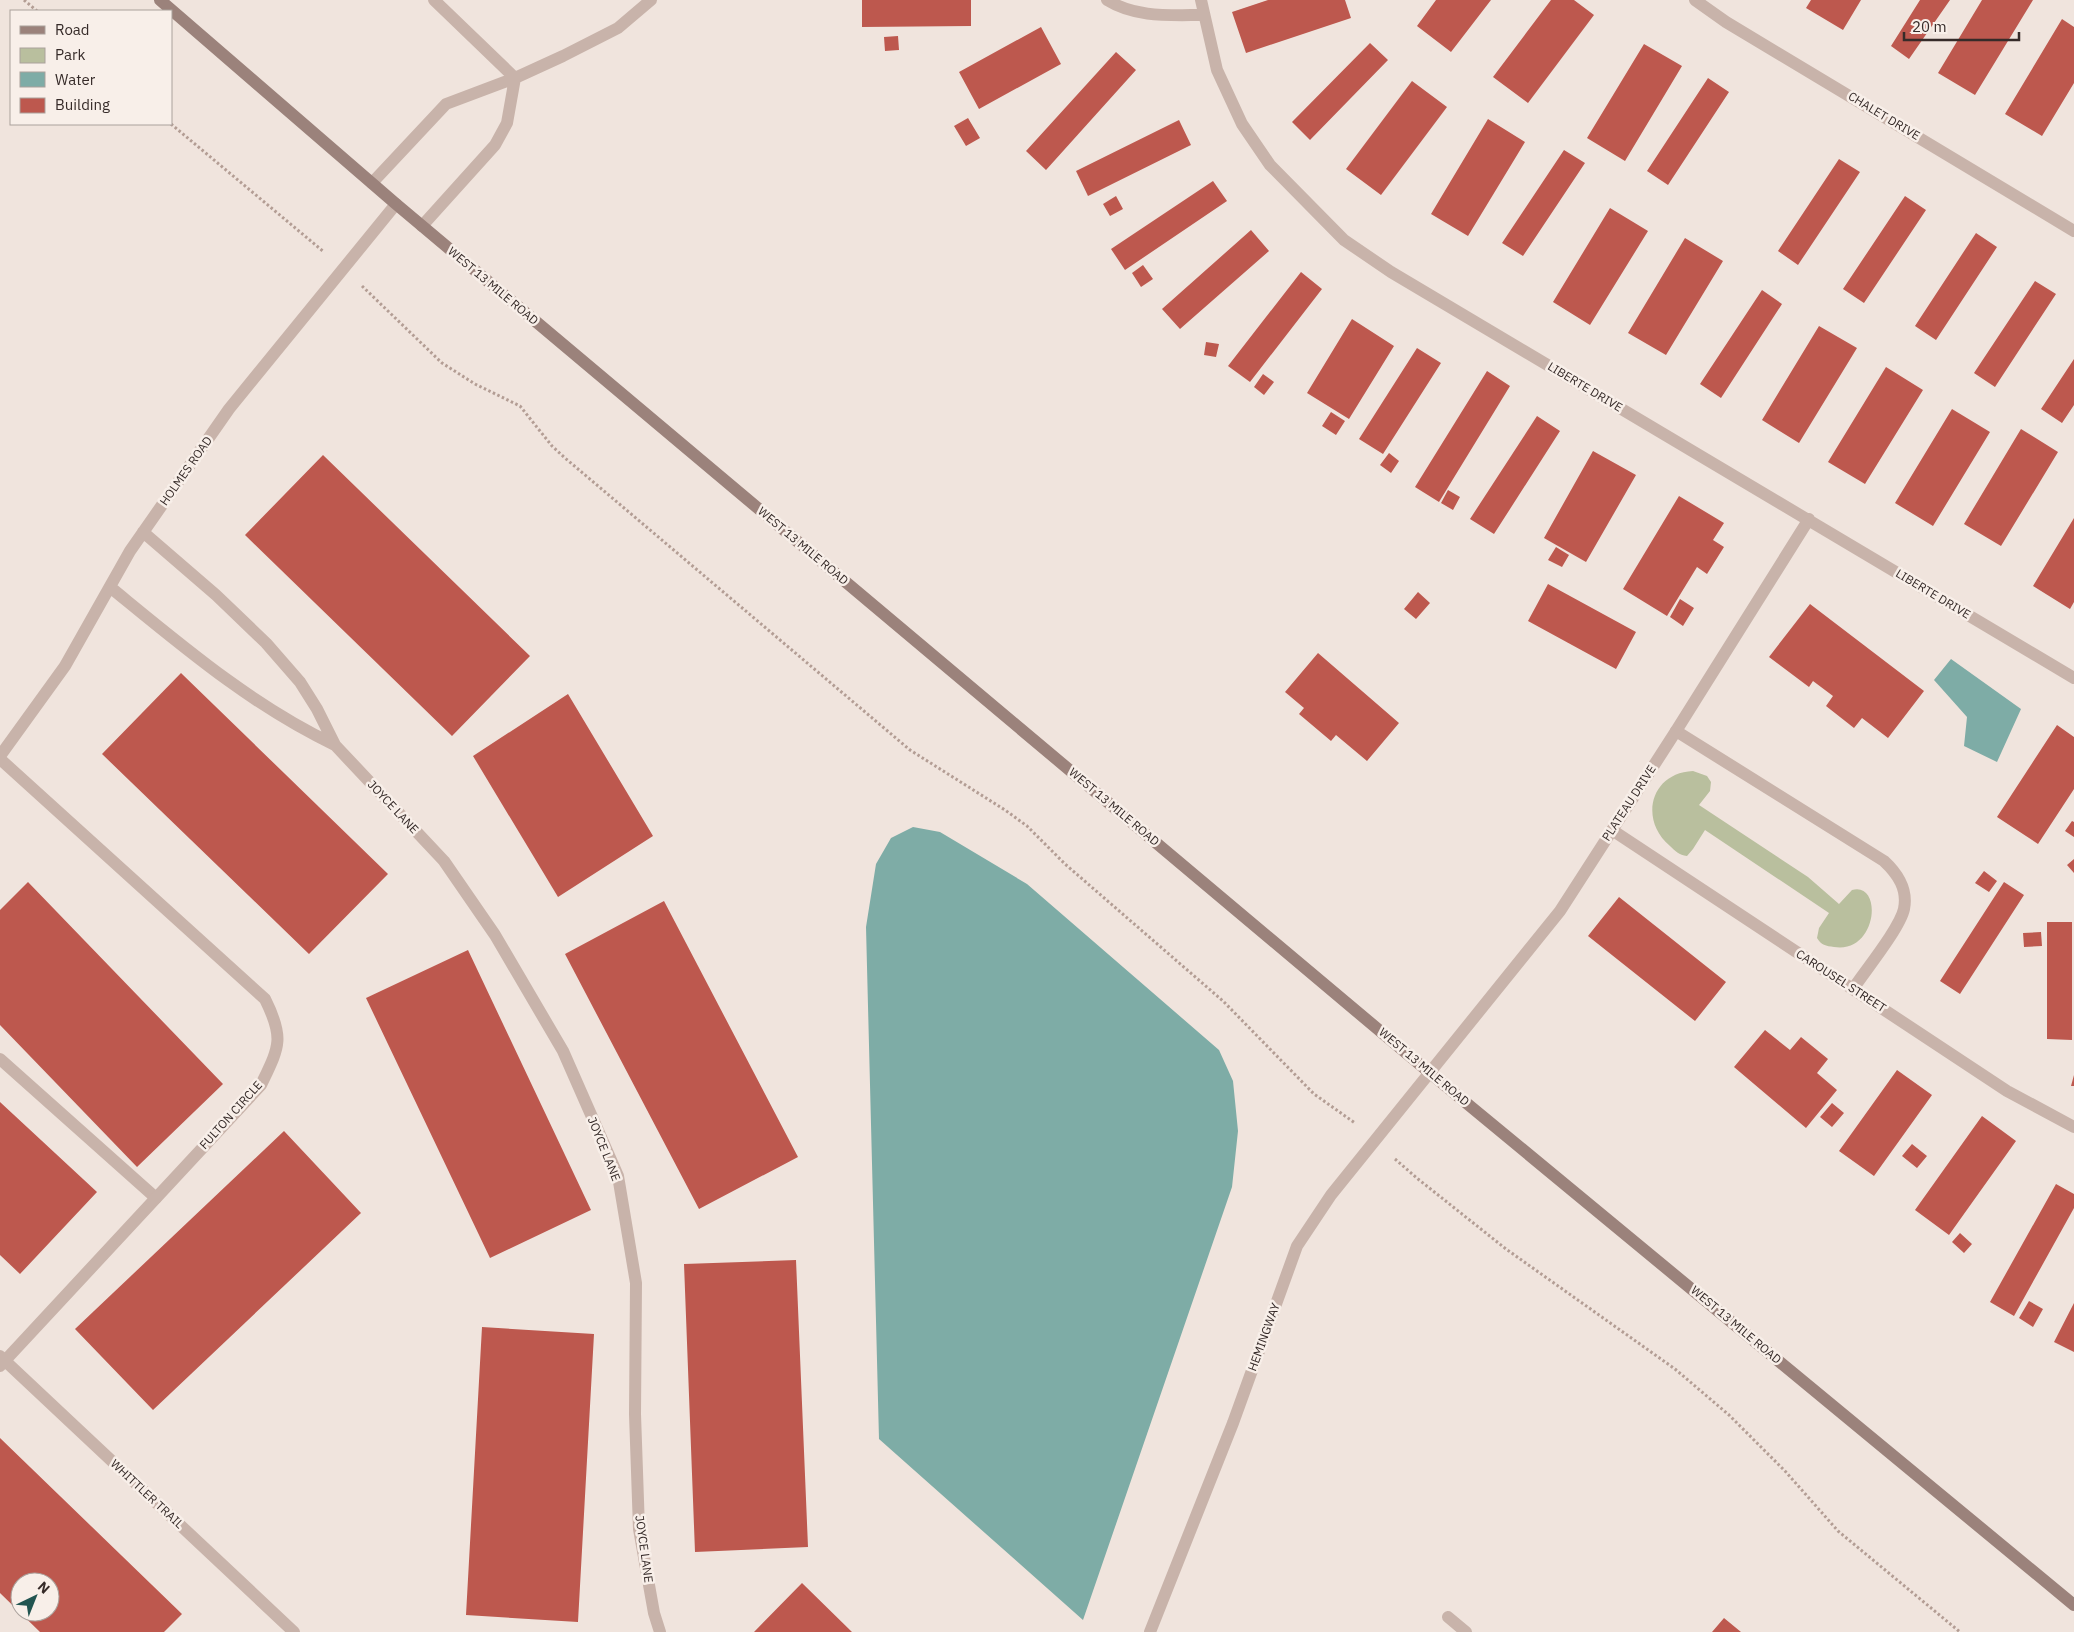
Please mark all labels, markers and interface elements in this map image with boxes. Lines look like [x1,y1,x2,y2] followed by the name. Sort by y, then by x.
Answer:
[10,10,172,125] legend
[1904,10,2019,42] scale bar
[1912,17,1947,36] text: 20 m
[55,20,90,39] text: Road
[55,45,85,64] text: Park
[55,70,96,89] text: Water
[1846,88,1923,143] street label: CHALET DRIVE
[55,95,110,114] text: Building
[445,243,542,328] street label: WEST 13 MILE ROAD
[1545,358,1625,415] street label: LIBERTE DRIVE
[156,433,215,508] street label: HOLMES ROAD
[755,503,852,588] street label: WEST 13 MILE ROAD
[1893,565,1973,622] street label: LIBERTE DRIVE
[1598,762,1659,844] street label: PLATEAU DRIVE
[1066,764,1163,849] street label: WEST 13 MILE ROAD
[365,777,422,837] street label: JOYCE LANE
[1793,946,1889,1015] street label: CAROUSEL STREET
[1376,1024,1473,1109] street label: WEST 13 MILE ROAD
[196,1077,265,1152] street label: FULTON CIRCLE
[585,1115,624,1183] street label: JOYCE LANE
[1688,1282,1785,1367] street label: WEST 13 MILE ROAD
[1244,1301,1283,1373] street label: HEMINGWAY
[108,1456,187,1531] street label: WHITTLER TRAIL
[632,1514,657,1584] street label: JOYCE LANE
[10,1572,60,1622] north arrow
[34,1577,54,1598] text: N

